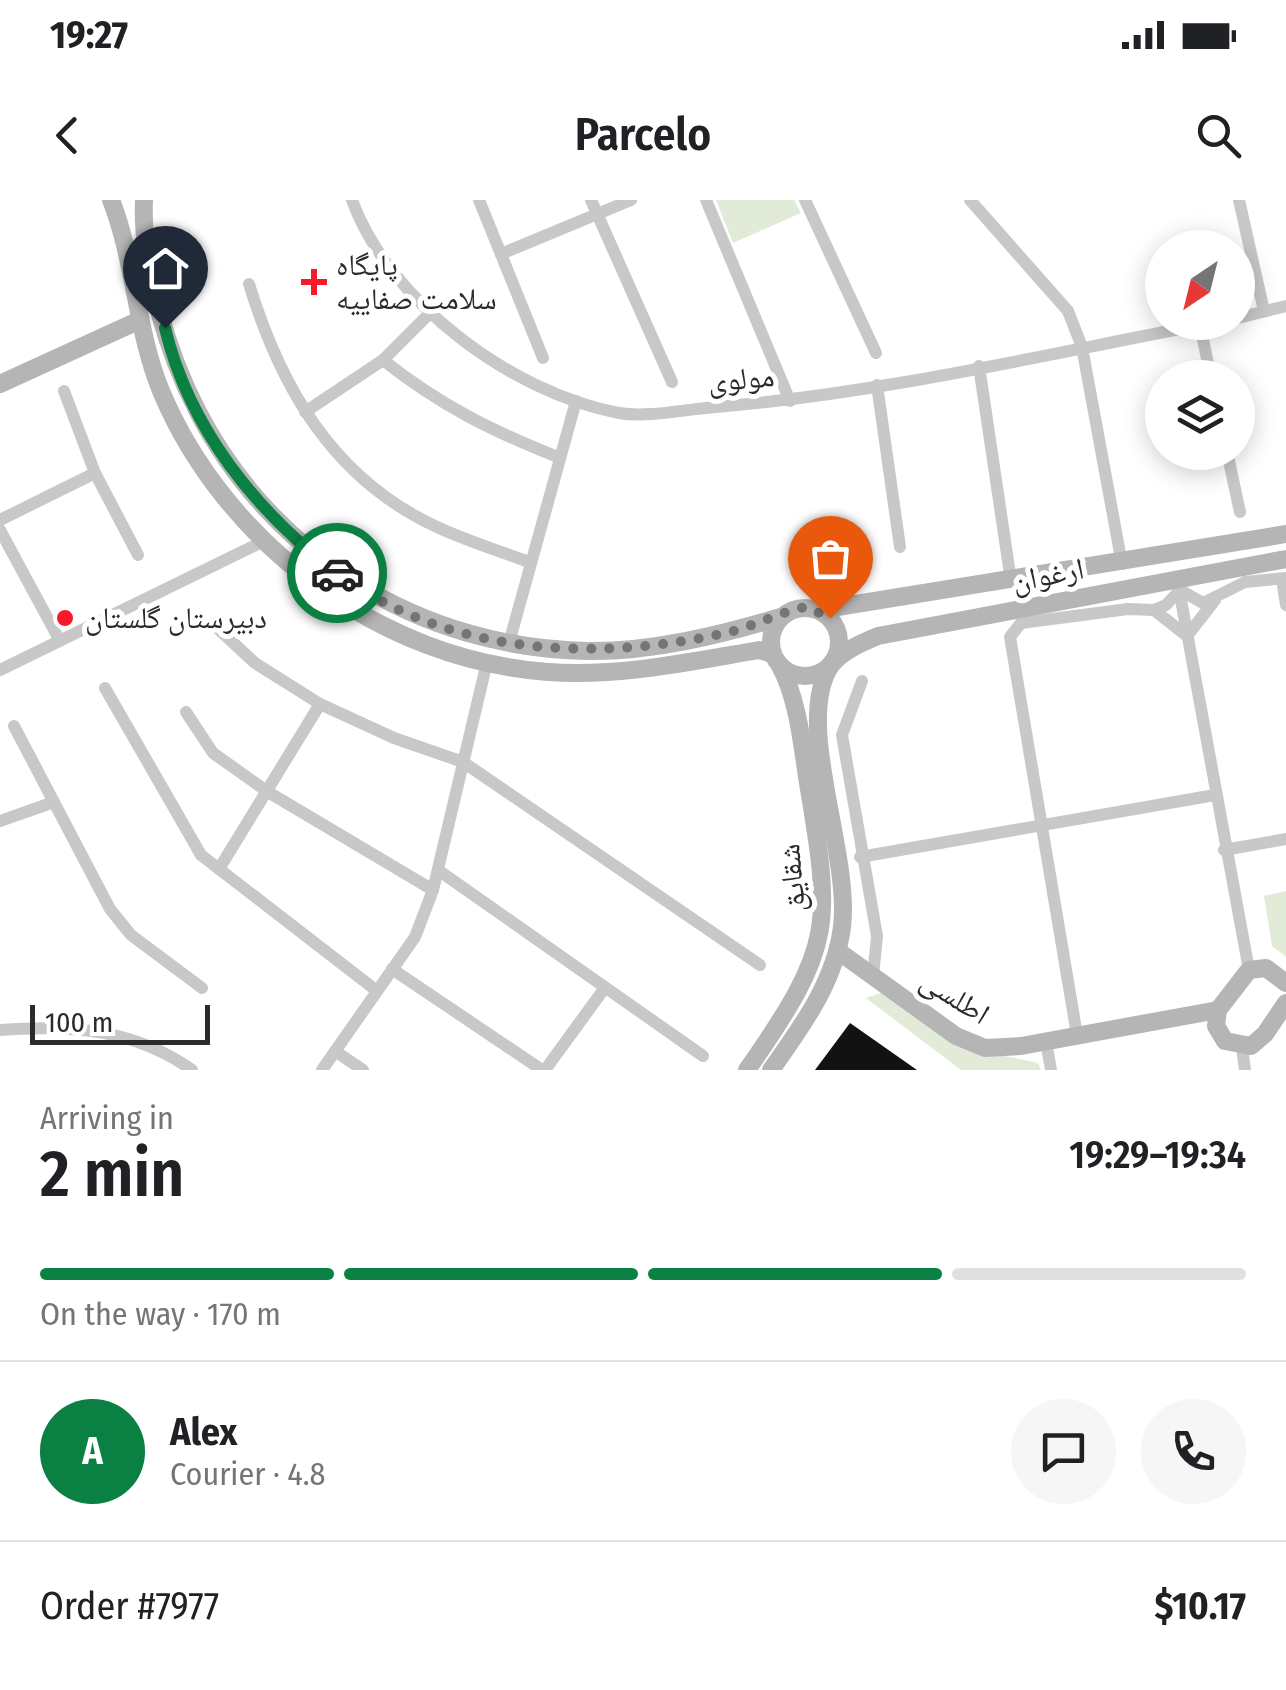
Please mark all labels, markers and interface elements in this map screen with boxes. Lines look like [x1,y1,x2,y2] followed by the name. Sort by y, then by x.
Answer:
[50,12,128,58] text: 19:27
[40,108,95,163] icon: back
[575,108,711,162] text: Parcelo
[1191,108,1246,163] icon: search
[123,226,208,329] pin
[1145,230,1255,340] north arrow
[1145,230,1255,470] map controls
[138,241,193,296] icon: home
[336,247,497,317] place label: پایگاه سلامت صفاییه
[301,269,327,295] marker: پایگاه سلامت صفاییه
[706,358,776,400] street label: مولوی
[1145,360,1255,470] button: layers
[788,516,873,619] pin
[287,523,387,623] courier
[803,531,858,586] icon: bag
[310,546,365,601] icon: car
[1009,550,1087,600] street label: ارغوان
[85,600,267,636] place label: دبیرستان گلستان
[54,607,76,629] marker: دبیرستان گلستان
[771,842,813,914] street label: شقایق
[914,962,996,1032] street label: اطلسی
[30,1000,210,1044] scale bar
[45,1006,113,1039] text: 100 m
[40,1099,174,1137] text: Arriving in
[1069,1132,1246,1178] text: 19:29–19:34
[40,1135,184,1213] text: 2 min
[40,1295,281,1333] text: On the way · 170 m
[1011,1399,1116,1504] button: chat
[1141,1399,1246,1504] button: phone
[170,1409,237,1455] text: Alex
[82,1428,103,1474] text: A
[170,1455,326,1493] text: Courier · 4.8
[40,1583,219,1629] text: Order #7977
[1154,1583,1246,1629] text: $10.17

